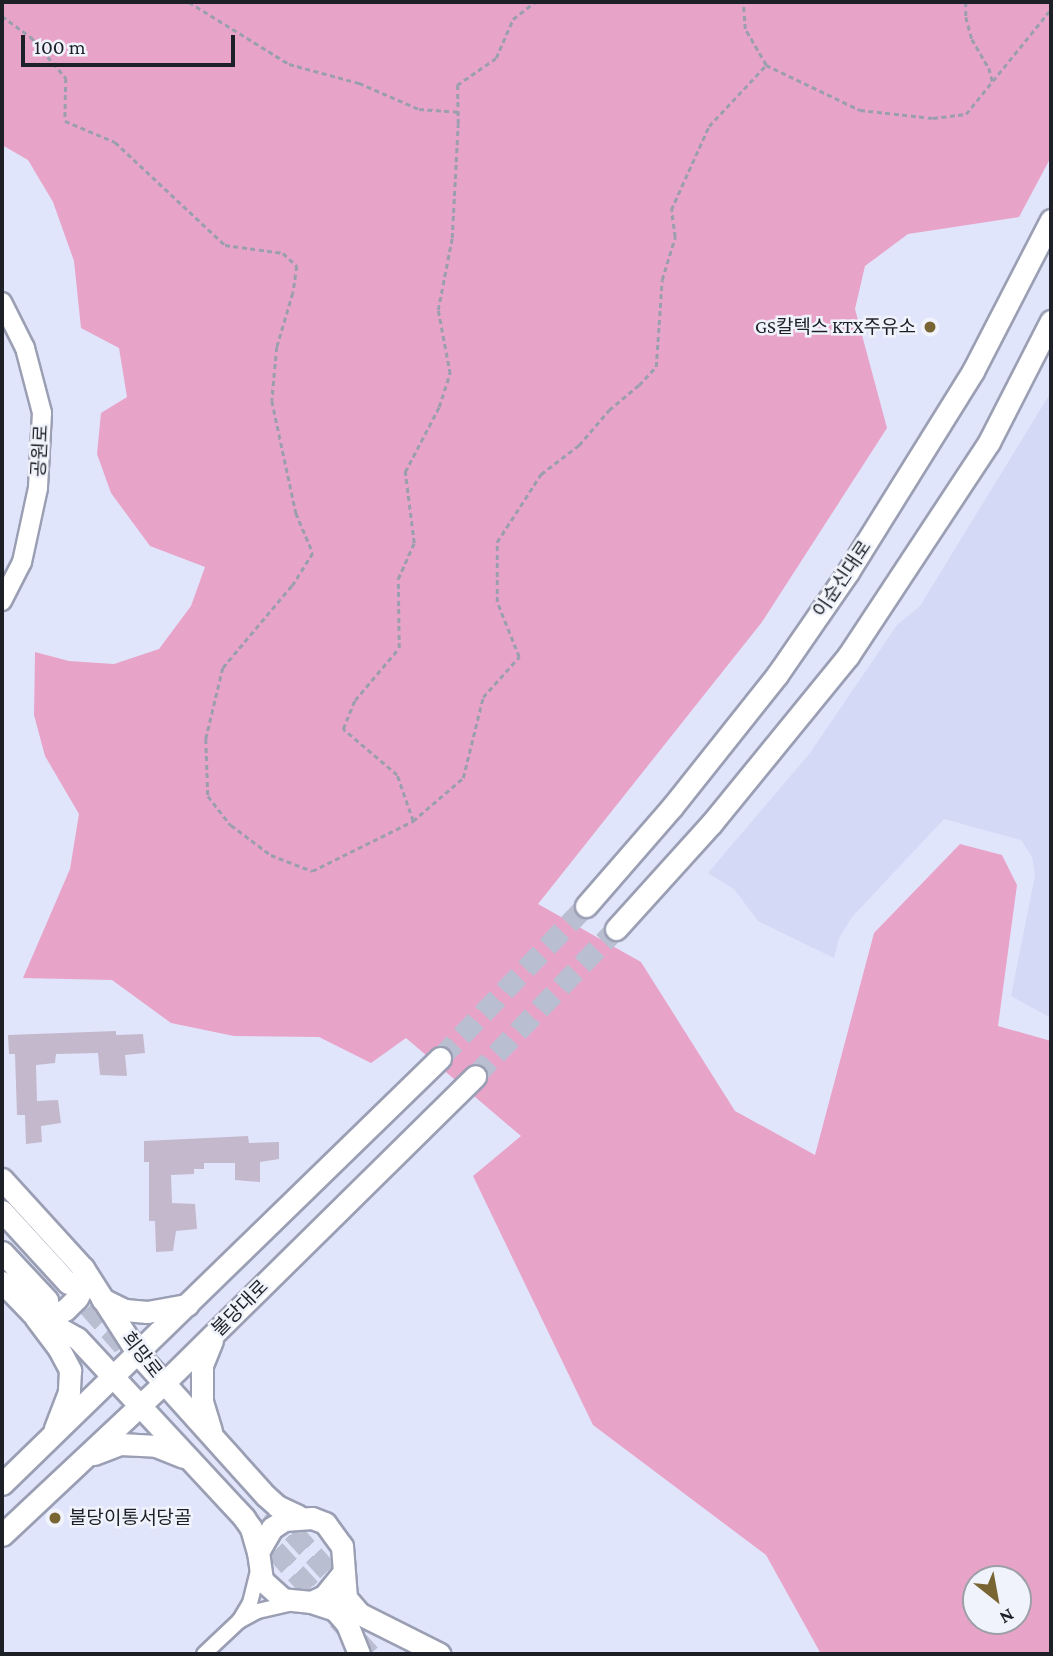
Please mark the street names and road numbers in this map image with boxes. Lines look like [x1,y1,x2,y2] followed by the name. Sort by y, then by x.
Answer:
[27,424,53,478] street label: 공원로
[808,536,876,622] street label: 이순신대로
[207,1275,273,1341] street label: 불당대로
[117,1327,167,1383] street label: 희망로

